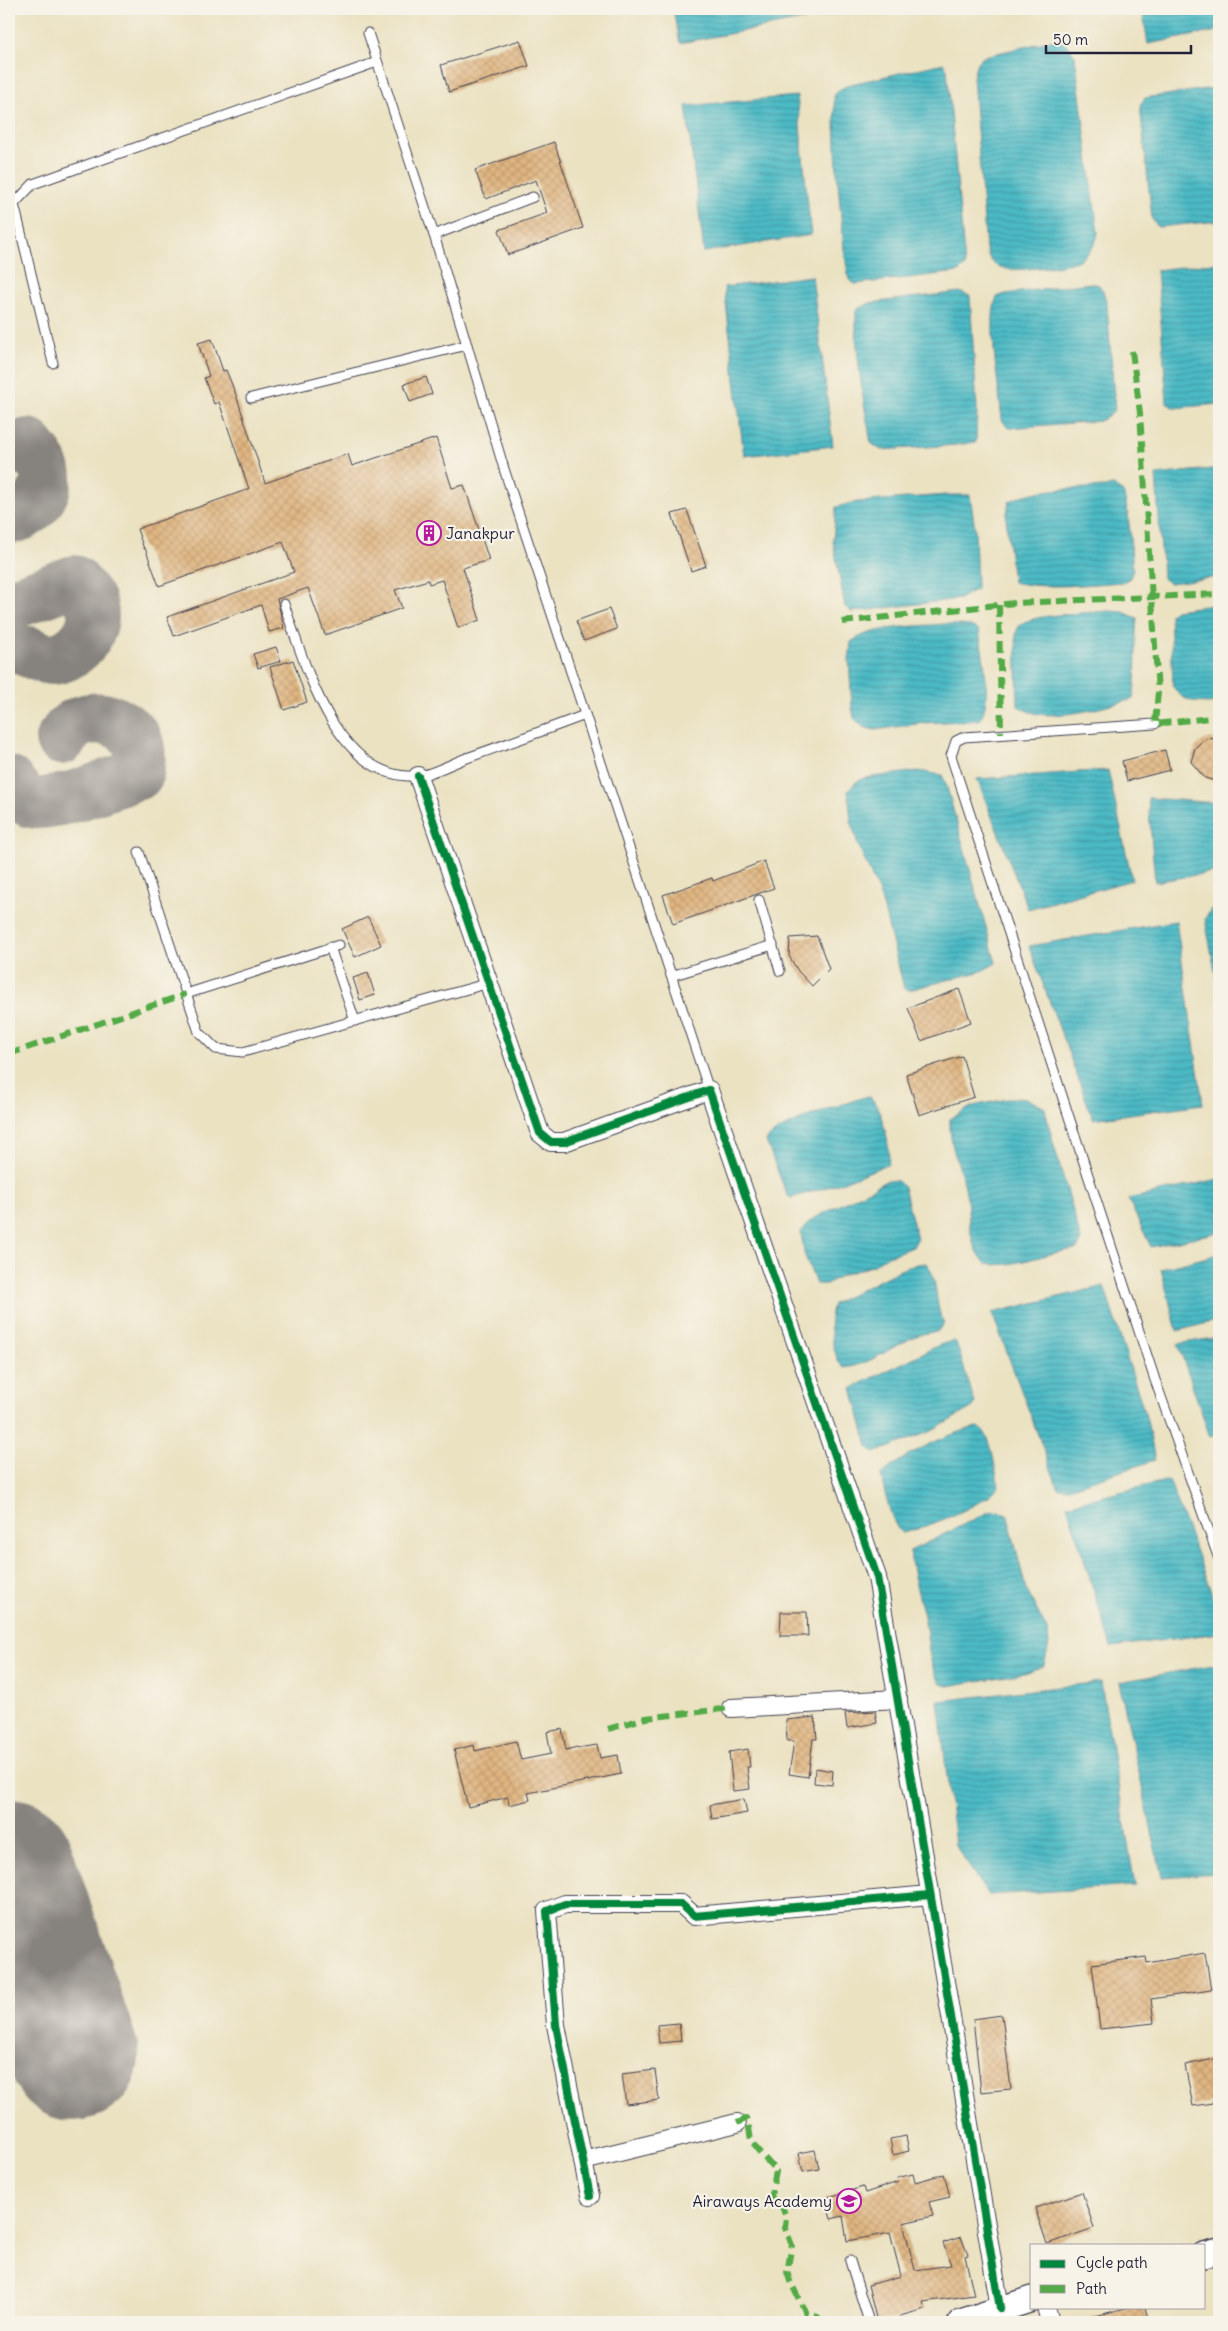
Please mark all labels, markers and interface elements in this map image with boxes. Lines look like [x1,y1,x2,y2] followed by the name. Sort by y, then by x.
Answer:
[1046,22,1190,54] scale bar
[1053,30,1088,49] text: 50 m
[416,520,442,546] building icon: Janakpur
[446,523,515,543] place label: Janakpur
[836,2188,862,2214] school or university icon: Airaways Academy
[692,2191,832,2211] place label: Airaways Academy
[1030,2244,1206,2308] legend
[1076,2253,1148,2272] text: Cycle path
[1076,2279,1107,2298] text: Path

